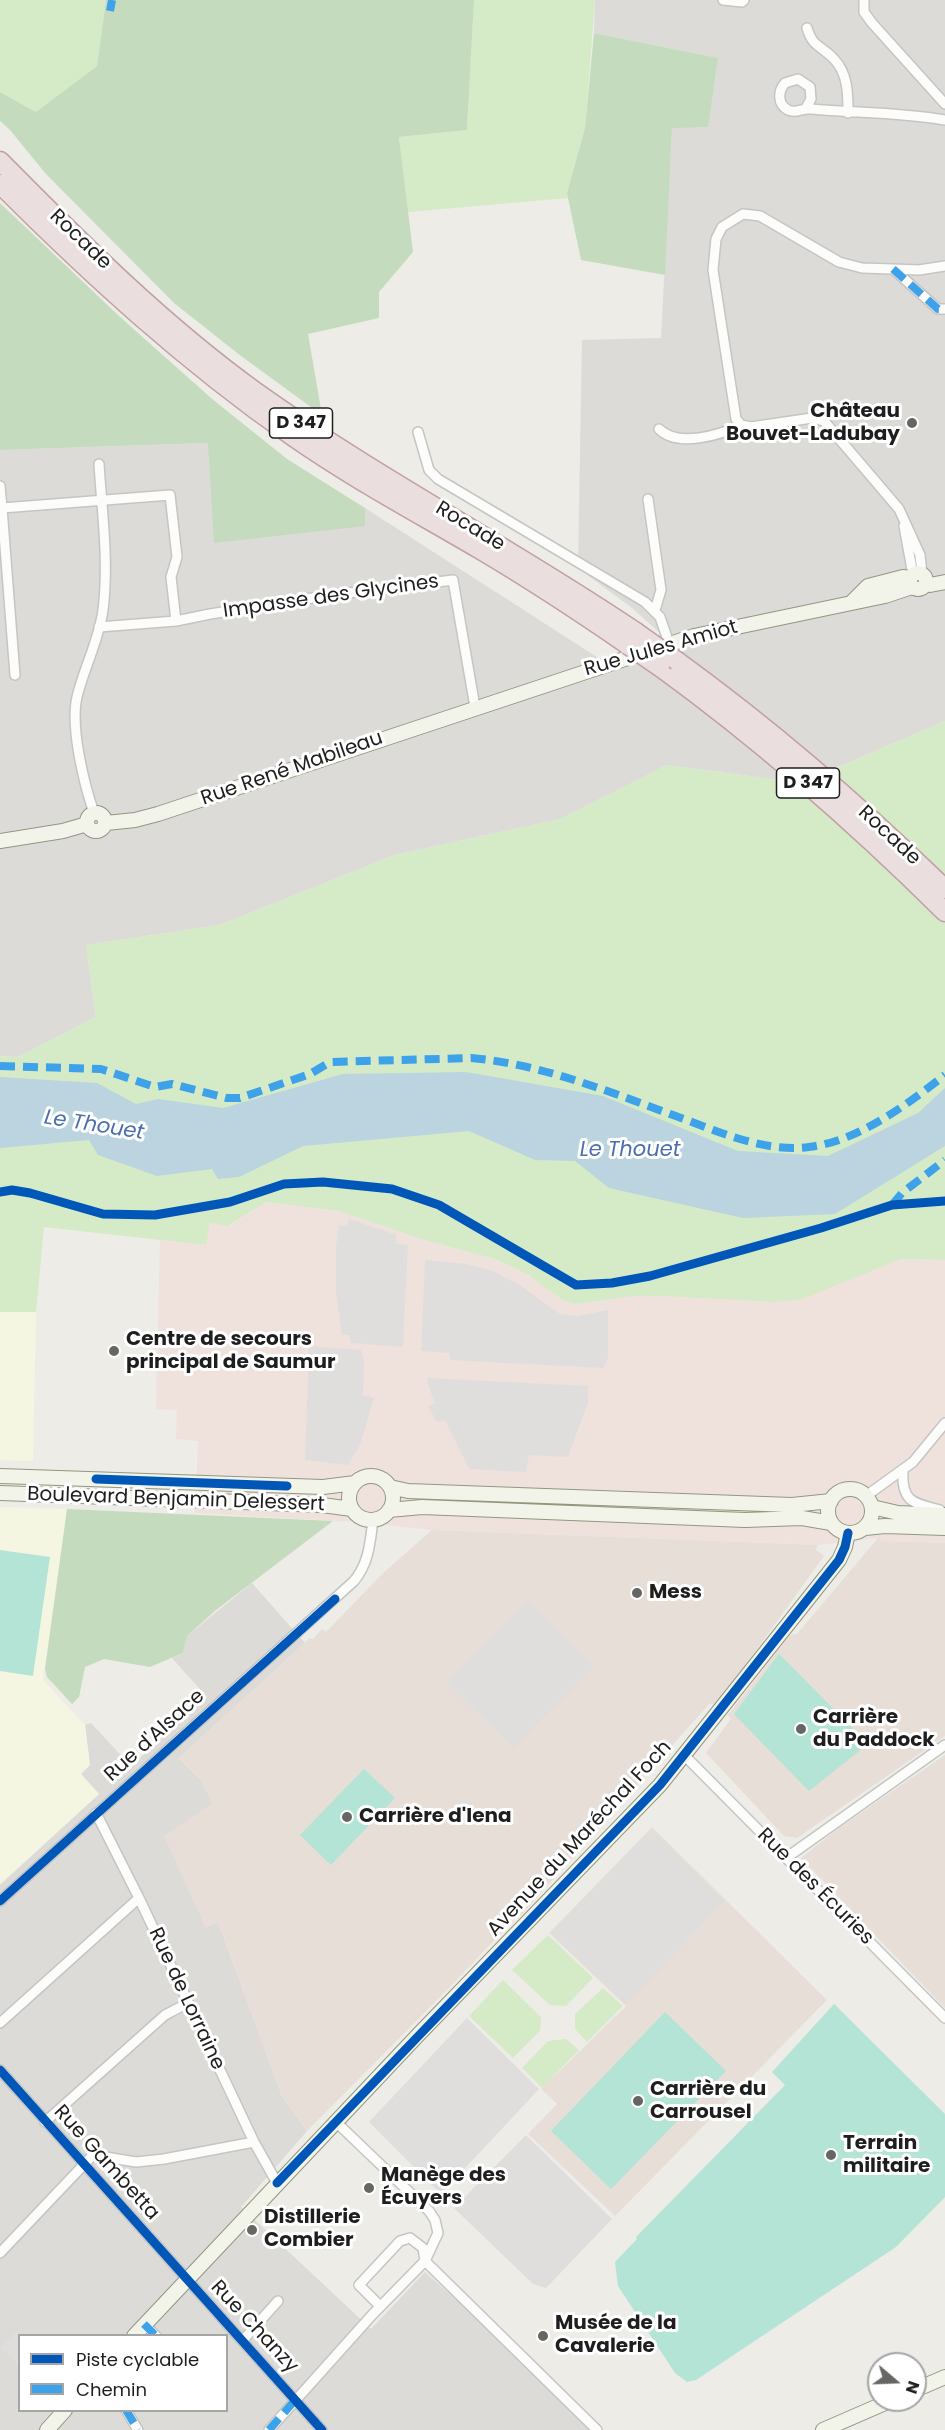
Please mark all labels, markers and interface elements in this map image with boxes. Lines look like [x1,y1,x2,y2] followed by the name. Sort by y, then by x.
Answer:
[44,205,116,275] street label: Rocade
[726,400,900,447] place label: Château Bouvet-Ladubay
[270,408,332,438] road number: D 347
[905,416,919,430] marker: Château Bouvet-Ladubay
[431,497,509,557] street label: Rocade
[222,570,440,624] street label: Impasse des Glycines
[582,616,740,682] street label: Rue Jules Amiot
[198,727,386,811] street label: Rue René Mabileau
[776,768,840,798] road number: D 347
[853,801,925,871] street label: Rocade
[42,1106,146,1146] water label: Le Thouet
[580,1138,680,1164] water label: Le Thouet
[126,1328,336,1375] place label: Centre de secours principal de Saumur
[107,1344,121,1358] marker: Centre de secours principal de Saumur
[27,1483,325,1517] street label: Boulevard Benjamin Delessert
[649,1581,702,1605] place label: Mess
[630,1586,644,1600] marker: Mess
[100,1685,210,1787] street label: Rue d'Alsace
[813,1706,935,1753] place label: Carrière du Paddock
[794,1722,808,1736] marker: Carrière du Paddock
[483,1736,677,1942] street label: Avenue du Maréchal Foch
[359,1805,512,1829] place label: Carrière d'Iena
[340,1810,354,1824] marker: Carrière d'Iena
[752,1824,878,1950] street label: Rue des Écuries
[143,1924,229,2074] street label: Rue de Lorraine
[650,2078,766,2125] place label: Carrière du Carrousel
[631,2094,645,2108] marker: Carrière du Carrousel
[48,2101,164,2225] street label: Rue Gambetta
[843,2132,930,2179] place label: Terrain militaire
[824,2148,838,2162] marker: Terrain militaire
[381,2164,506,2211] place label: Manège des Écuyers
[362,2181,376,2195] marker: Manège des Écuyers
[264,2206,361,2253] place label: Distillerie Combier
[245,2223,259,2237] marker: Distillerie Combier
[205,2276,303,2378] street label: Rue Chanzy
[555,2312,676,2359] place label: Musée de la Cavalerie
[536,2329,550,2343] marker: Musée de la Cavalerie
[18,2334,228,2412] legend
[76,2347,199,2372] text: Piste cyclable
[867,2352,927,2412] north arrow
[76,2377,147,2402] text: Chemin
[900,2378,925,2397] text: N

